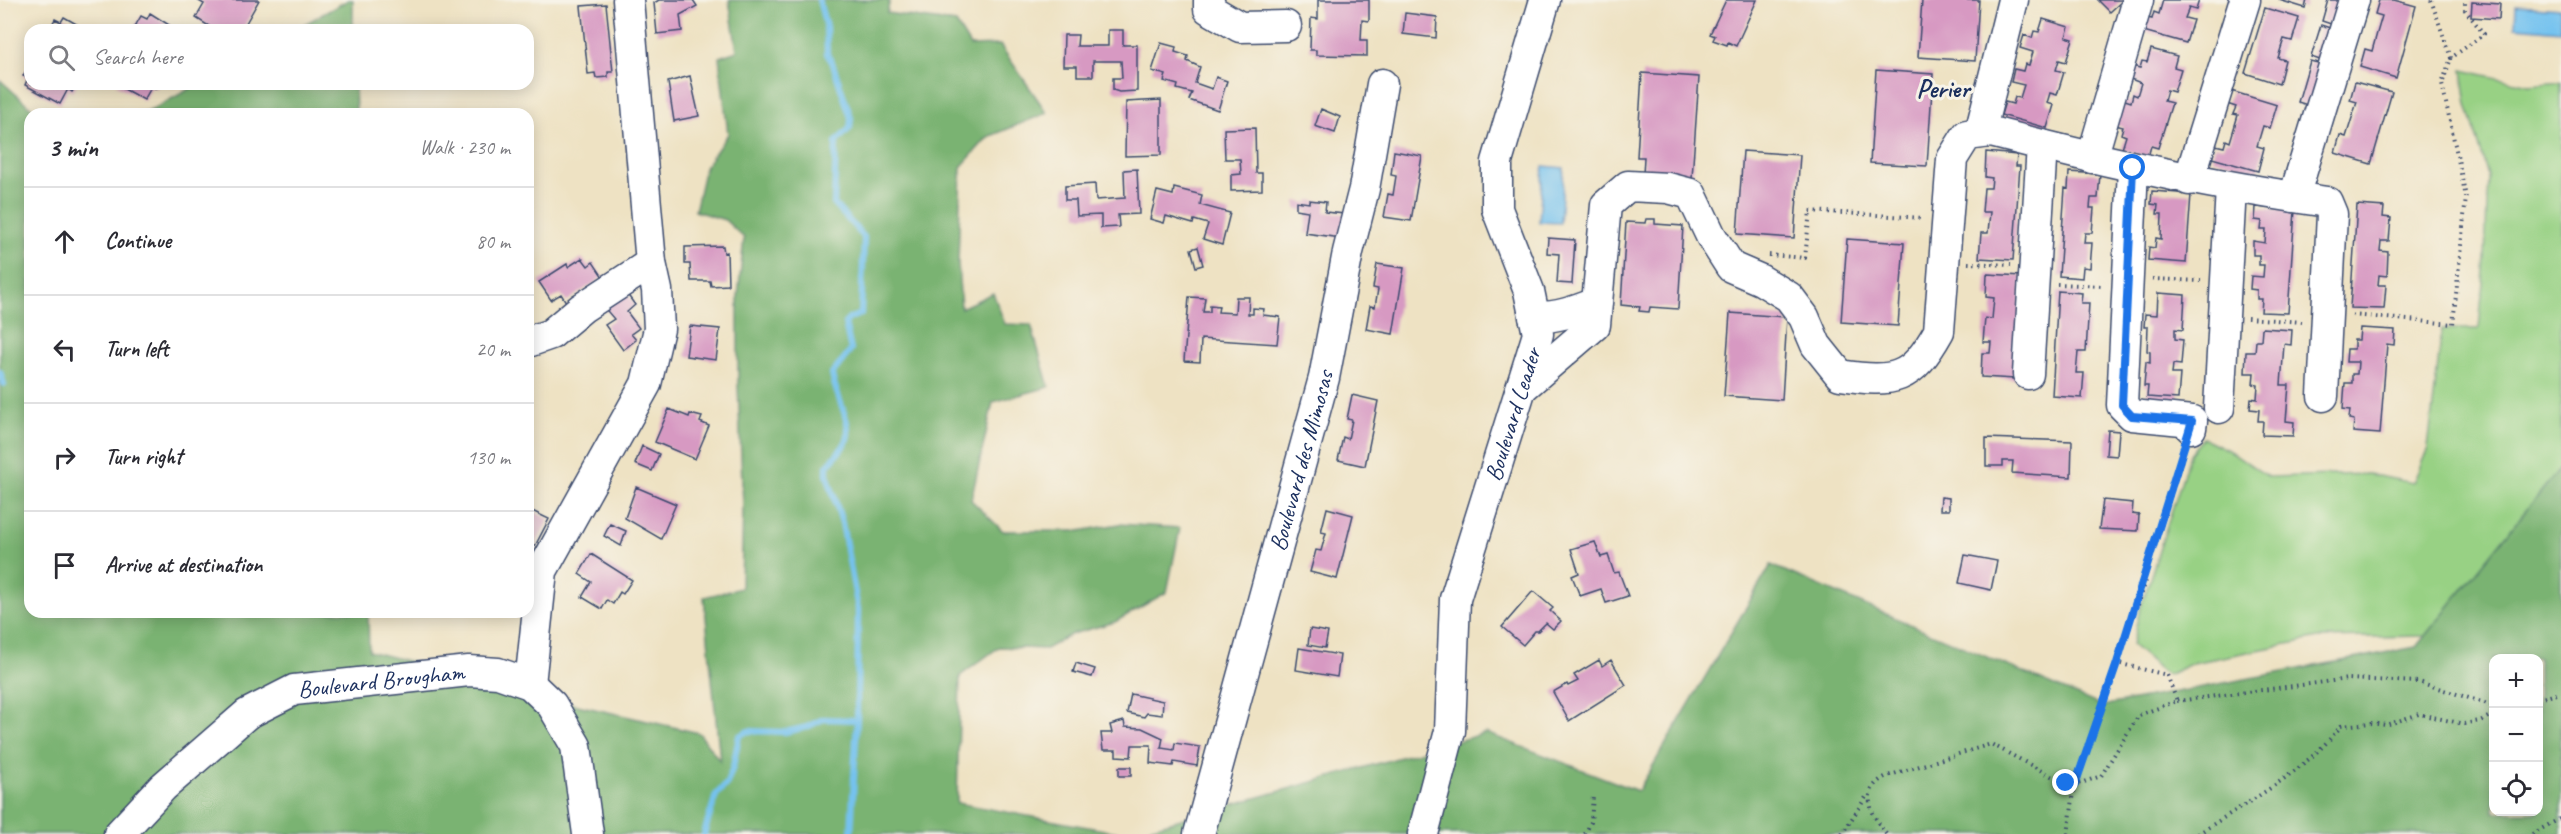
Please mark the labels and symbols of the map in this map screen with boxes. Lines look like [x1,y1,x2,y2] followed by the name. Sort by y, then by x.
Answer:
[1917,72,1972,105] district label: Perier
[2119,154,2145,180] route start
[1478,342,1548,485] street label: Boulevard Leader
[1262,367,1340,554] street label: Boulevard des Mimosas
[296,656,467,704] street label: Boulevard Brougham
[2052,769,2078,795] route end

